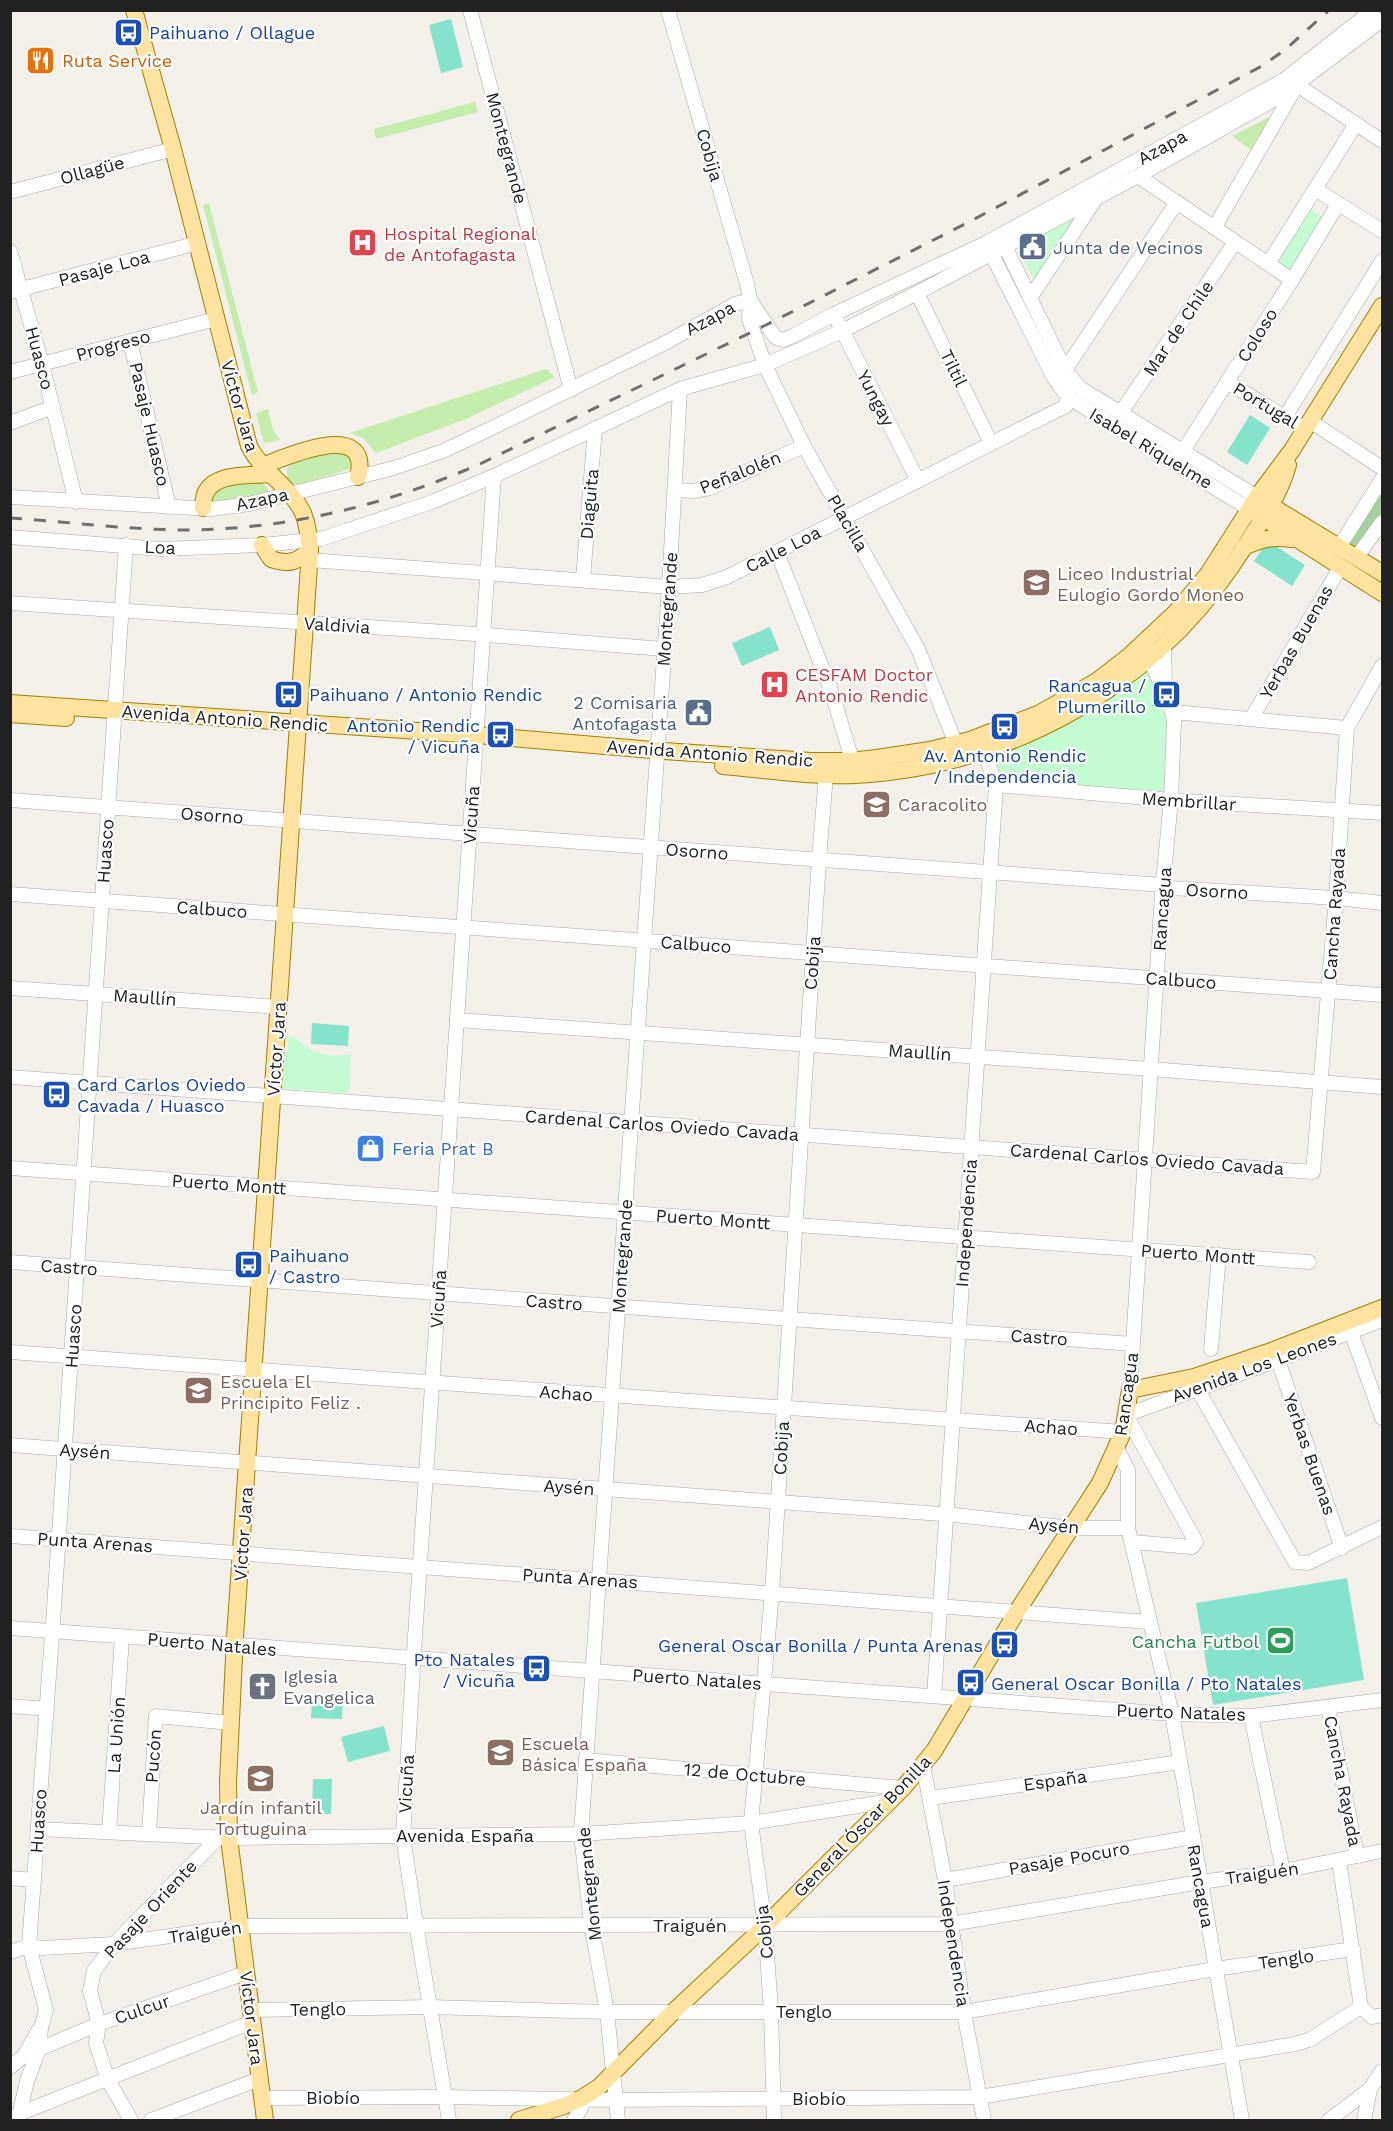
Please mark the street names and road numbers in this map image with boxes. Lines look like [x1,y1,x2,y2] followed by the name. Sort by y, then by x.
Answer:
[482,90,532,206] street label: Montegrande
[1134,125,1190,169] street label: Azapa
[692,126,728,184] street label: Cobija
[58,151,126,189] street label: Ollagüe
[56,246,152,290] street label: Pasaje Loa
[1138,276,1218,380] street label: Mar de Chile
[682,296,738,340] street label: Azapa
[1232,304,1282,366] street label: Coloso
[21,324,59,392] street label: Huasco
[74,325,152,365] street label: Progreso
[936,346,972,390] street label: Tiltil
[217,358,263,454] street label: Víctor Jara
[125,360,175,488] street label: Pasaje Huasco
[853,366,899,430] street label: Yungay
[1230,377,1303,433] street label: Portugal
[1086,403,1216,493] street label: Isabel Riquelme
[696,446,784,498] street label: Peñalolén
[575,468,603,540] street label: Diaguita
[234,483,290,515] street label: Azapa
[823,491,873,555] street label: Placilla
[742,521,824,577] street label: Calle Loa
[144,536,176,558] street label: Loa
[653,551,681,667] street label: Montegrande
[1255,581,1337,703] street label: Yerbas Buenas
[303,612,371,638] street label: Valdivia
[121,700,329,736] street label: Avenida Antonio Rendic
[606,735,814,771] street label: Avenida Antonio Rendic
[458,785,484,845] street label: Vicuña
[1141,787,1237,815] street label: Membrillar
[180,802,244,828] street label: Osorno
[92,818,118,884] street label: Huasco
[665,838,729,864] street label: Osorno
[1319,847,1349,981] street label: Cancha Rayada
[1149,866,1175,952] street label: Rancagua
[1185,879,1249,903] street label: Osorno
[176,896,248,922] street label: Calbuco
[660,931,732,957] street label: Calbuco
[800,935,824,991] street label: Cobija
[1145,967,1217,993] street label: Calbuco
[113,984,177,1010] street label: Maullín
[262,1001,290,1097] street label: Víctor Jara
[888,1039,952,1065] street label: Maullín
[524,1105,800,1145] street label: Cardenal Carlos Oviedo Cavada
[1009,1139,1285,1179] street label: Cardenal Carlos Oviedo Cavada
[951,1158,981,1288] street label: Independencia
[171,1170,287,1199] street label: Puerto Montt
[608,1198,636,1314] street label: Montegrande
[655,1205,771,1234] street label: Puerto Montt
[1140,1240,1256,1269] street label: Puerto Montt
[40,1255,98,1279] street label: Castro
[425,1269,451,1329] street label: Vicuña
[525,1290,583,1314] street label: Castro
[60,1303,86,1369] street label: Huasco
[1010,1325,1068,1349] street label: Castro
[1169,1327,1339,1407] street label: Avenida Los Leones
[1110,1351,1142,1437] street label: Rancagua
[538,1381,594,1405] street label: Achao
[1279,1390,1341,1518] street label: Yerbas Buenas
[1023,1415,1079,1439] street label: Achao
[769,1420,793,1476] street label: Cobija
[59,1439,111,1463] street label: Aysén
[543,1475,595,1499] street label: Aysén
[229,1486,257,1582] street label: Víctor Jara
[1028,1512,1080,1538] street label: Aysén
[36,1527,154,1557] street label: Punta Arenas
[521,1563,639,1593] street label: Punta Arenas
[146,1628,278,1660] street label: Puerto Natales
[632,1664,762,1694] street label: Puerto Natales
[103,1696,129,1774] street label: La Unión
[1116,1699,1246,1725] street label: Puerto Natales
[1320,1714,1366,1848] street label: Cancha Rayada
[141,1728,165,1784] street label: Pucón
[789,1751,935,1901] street label: General Óscar Bonilla
[394,1754,418,1814] street label: Vicuña
[683,1758,807,1790] street label: 12 de Octubre
[1022,1765,1088,1795] street label: España
[25,1788,51,1854] street label: Huasco
[396,1825,534,1846] street label: Avenida España
[573,1826,605,1942] street label: Montegrande
[1007,1837,1131,1879] street label: Pasaje Pocuro
[1183,1843,1219,1929] street label: Rancagua
[99,1855,201,1963] street label: Pasaje Oriente
[1224,1857,1300,1889] street label: Traiguén
[934,1878,974,2008] street label: Independencia
[751,1904,777,1960] street label: Cobija
[653,1915,727,1936] street label: Traiguén
[167,1916,243,1948] street label: Traiguén
[1257,1945,1315,1973] street label: Tenglo
[236,1970,268,2066] street label: Víctor Jara
[111,1990,173,2028] street label: Culcur
[290,1998,346,2020] street label: Tenglo
[776,2001,832,2022] street label: Tenglo
[306,2087,360,2108] street label: Biobío
[792,2088,846,2109] street label: Biobío

